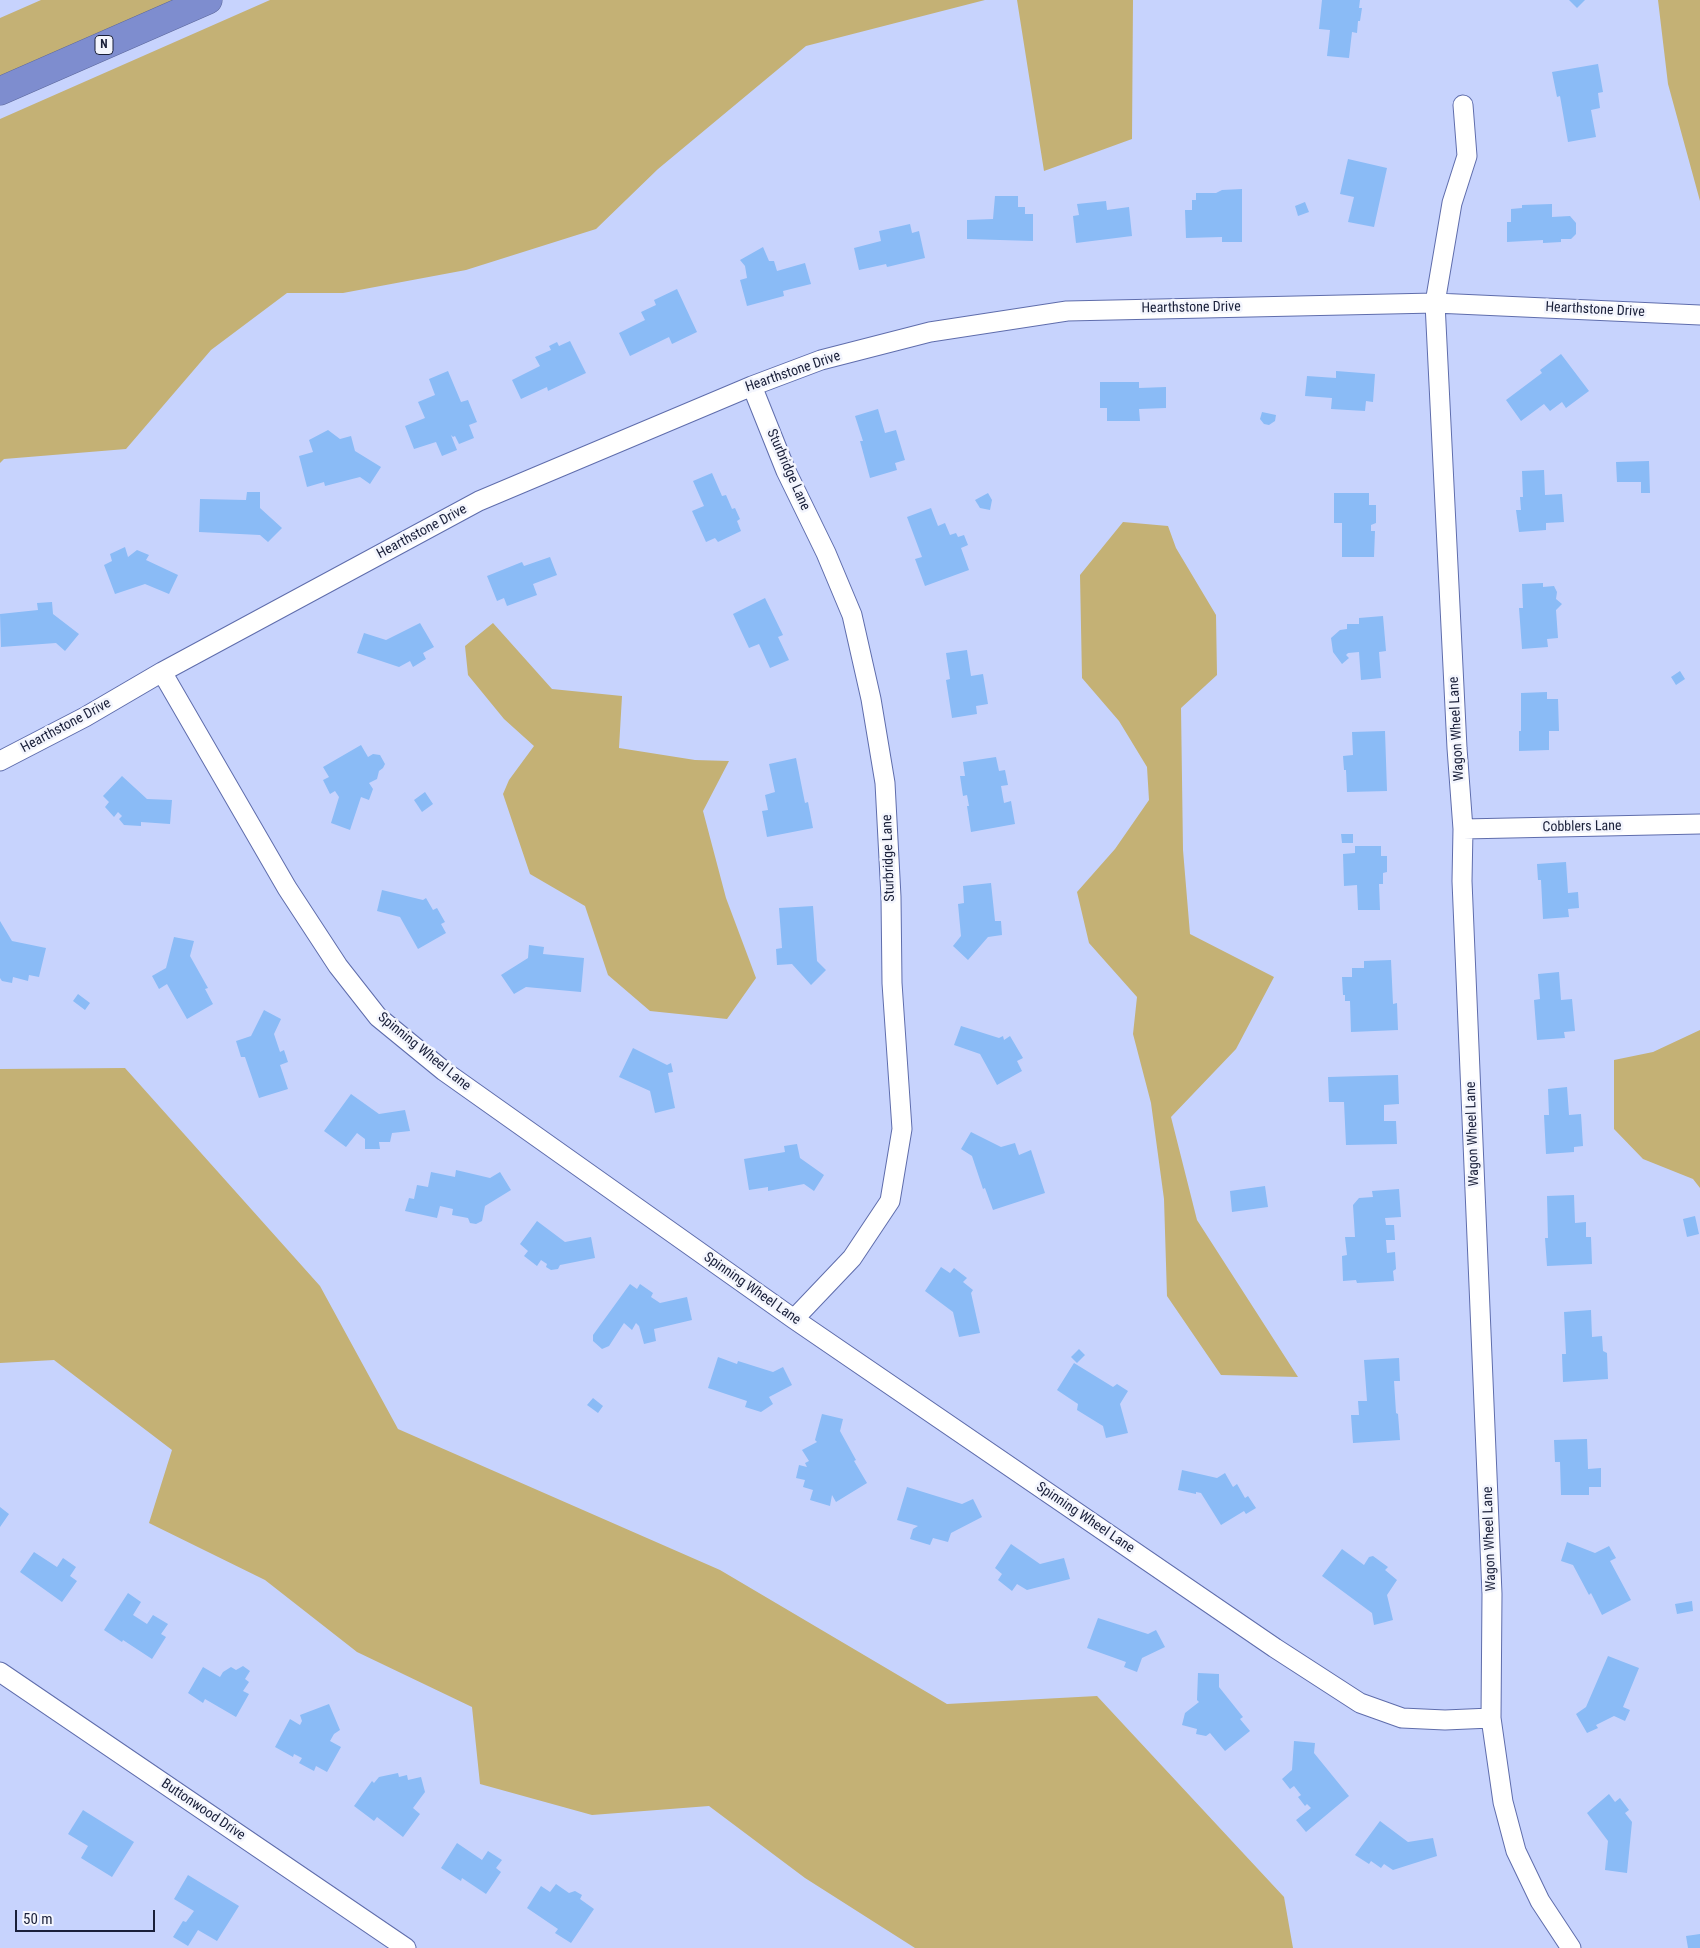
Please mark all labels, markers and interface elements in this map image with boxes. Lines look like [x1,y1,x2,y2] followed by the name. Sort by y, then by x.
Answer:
[95,36,113,54] road number: N
[1141,299,1241,317] street label: Hearthstone Drive
[1545,299,1645,321] street label: Hearthstone Drive
[743,348,843,396] street label: Hearthstone Drive
[763,427,813,513] street label: Sturbridge Lane
[374,501,470,563] street label: Hearthstone Drive
[1446,676,1468,782] street label: Wagon Wheel Lane
[18,695,114,757] street label: Hearthstone Drive
[879,814,899,902] street label: Sturbridge Lane
[1542,818,1622,836] street label: Cobblers Lane
[374,1009,474,1095] street label: Spinning Wheel Lane
[1463,1081,1483,1187] street label: Wagon Wheel Lane
[700,1249,804,1329] street label: Spinning Wheel Lane
[1033,1479,1137,1557] street label: Spinning Wheel Lane
[1480,1486,1500,1592] street label: Wagon Wheel Lane
[158,1776,248,1844] street label: Buttonwood Drive
[18,1900,158,1932] scale bar
[23,1910,53,1928] text: 50 m

